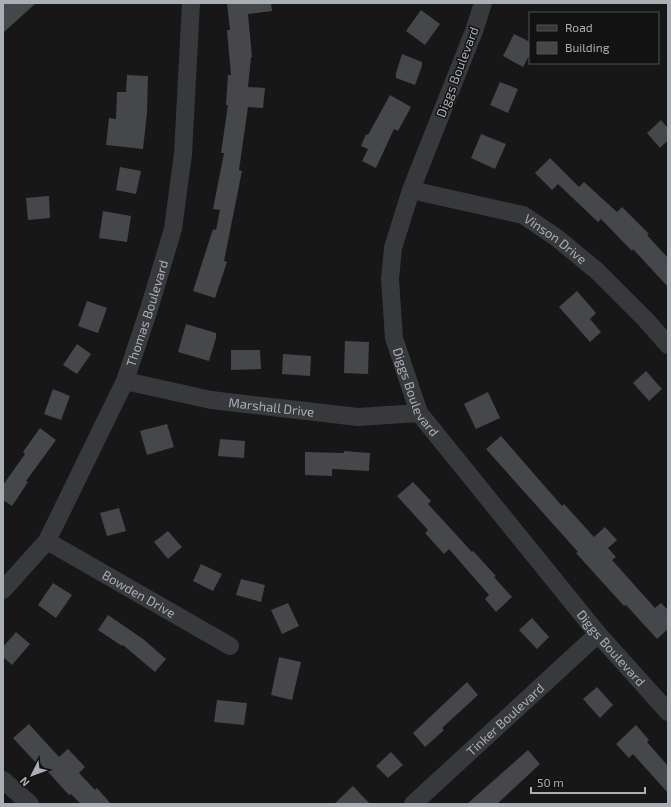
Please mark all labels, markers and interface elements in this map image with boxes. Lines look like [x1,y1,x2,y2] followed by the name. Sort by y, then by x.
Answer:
[529,12,659,64] legend
[565,20,593,34] text: Road
[432,24,482,120] street label: Diggs Boulevard
[565,40,610,54] text: Building
[521,210,590,267] street label: Vinson Drive
[122,258,171,369] street label: Thomas Boulevard
[390,345,443,439] street label: Diggs Boulevard
[228,394,315,420] street label: Marshall Drive
[99,566,178,621] street label: Bowden Drive
[574,606,649,689] street label: Diggs Boulevard
[463,680,547,759] street label: Tinker Boulevard
[12,755,52,795] north arrow
[531,769,645,795] scale bar
[17,775,32,789] text: N
[537,775,564,789] text: 50 m

